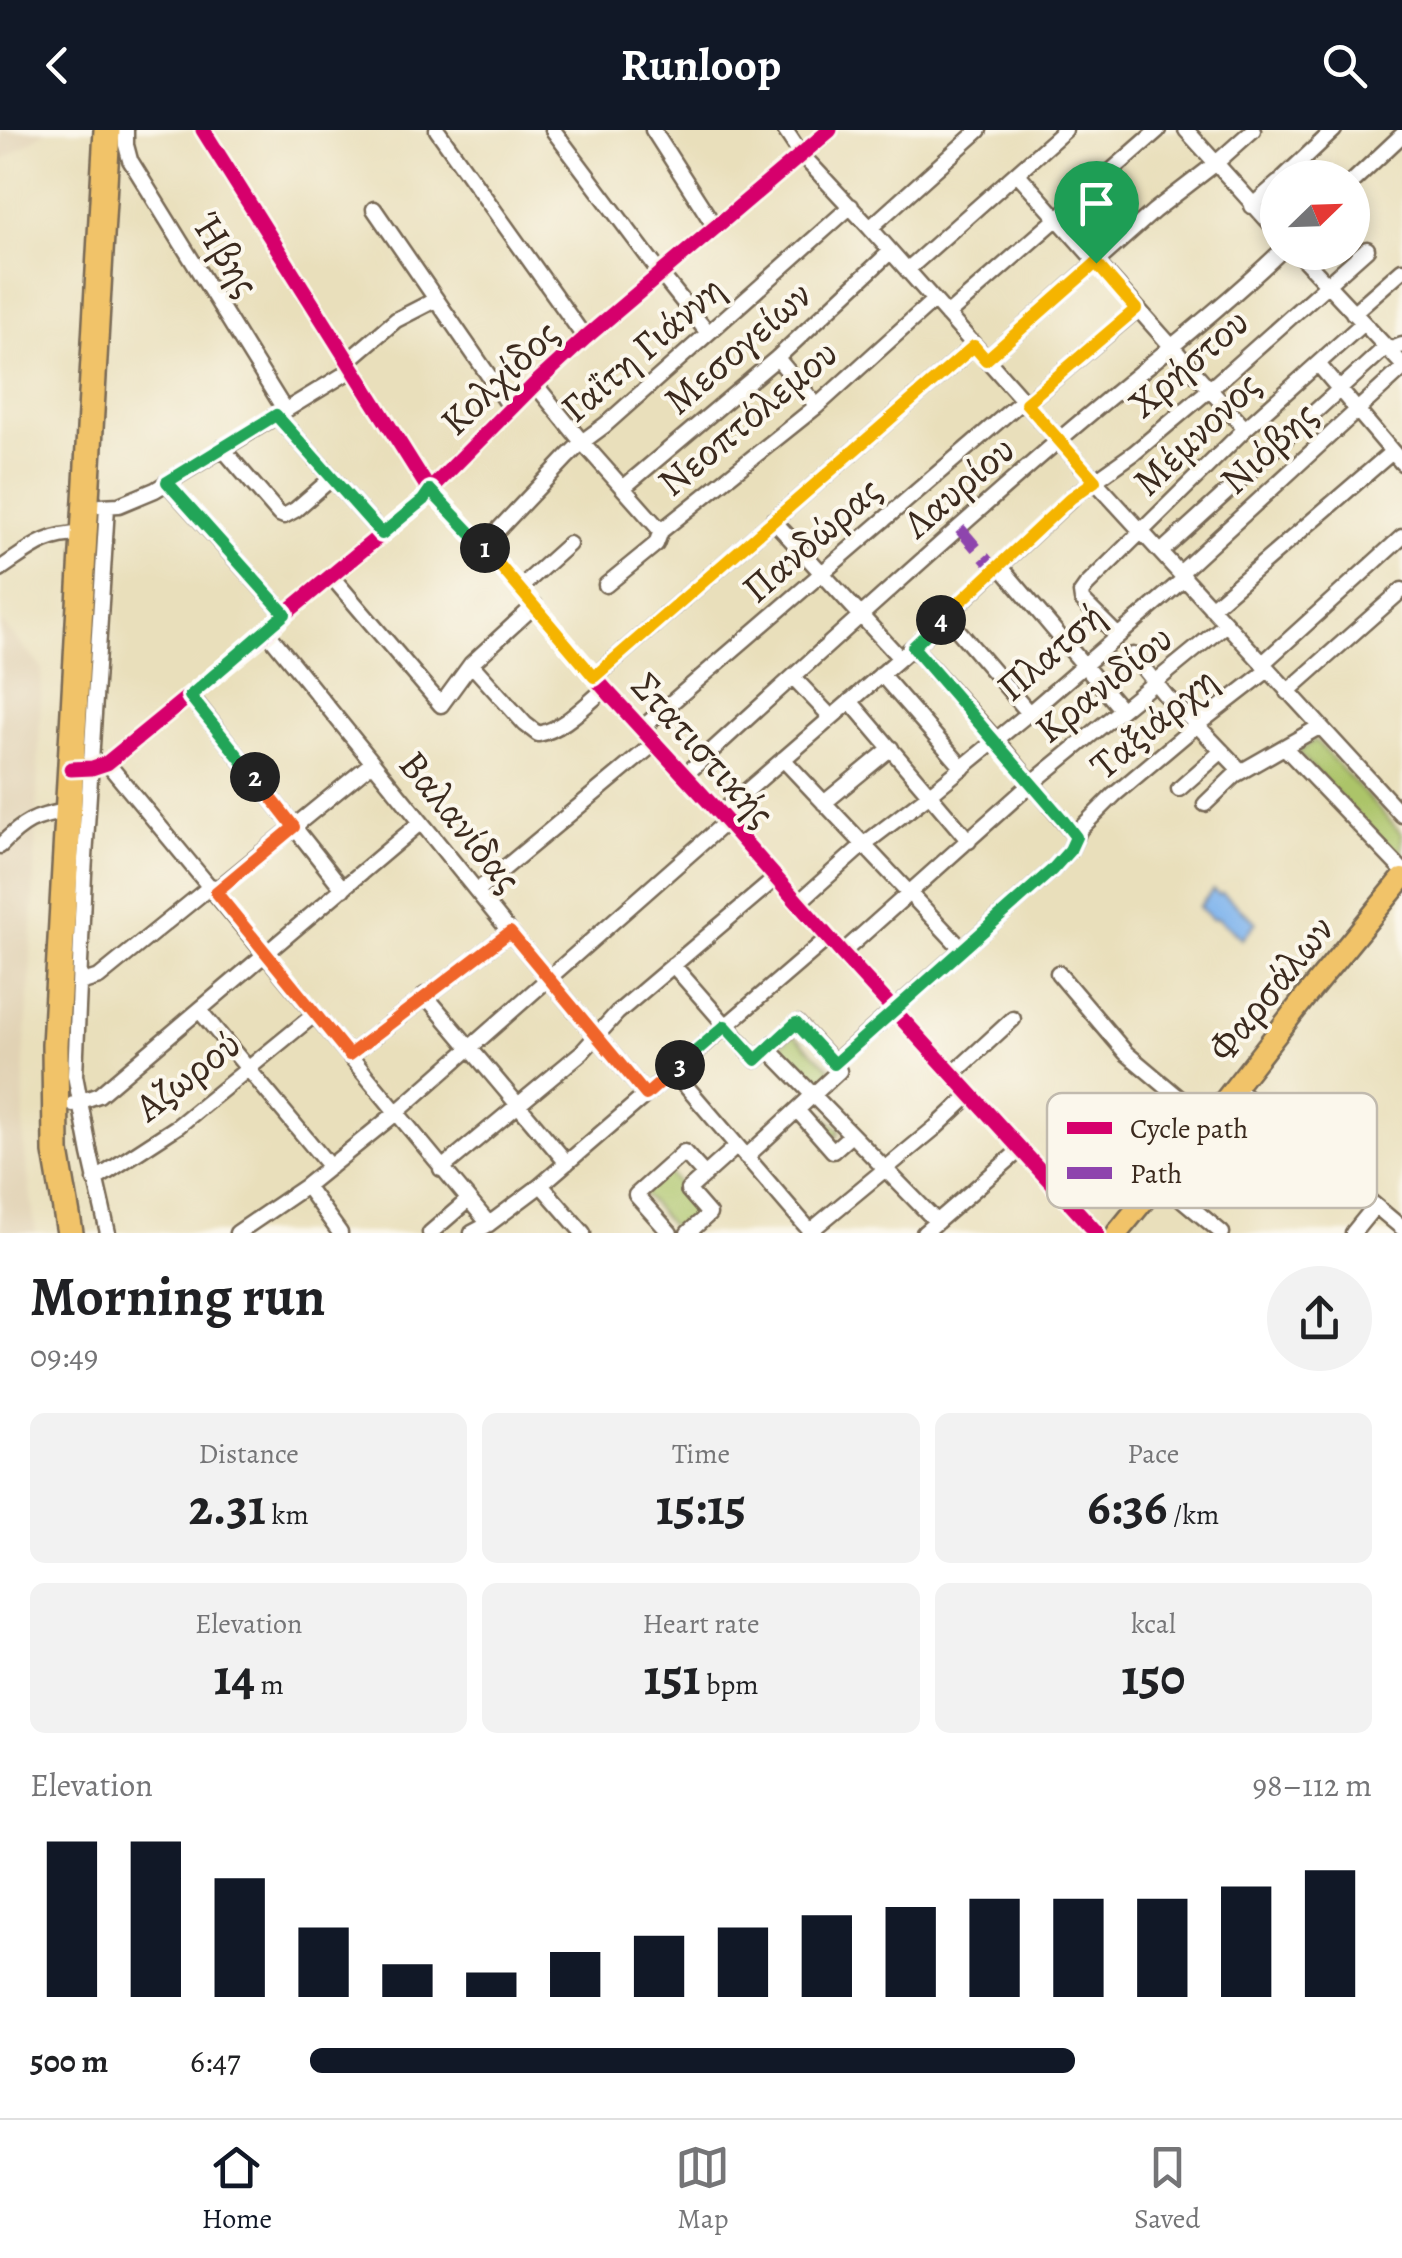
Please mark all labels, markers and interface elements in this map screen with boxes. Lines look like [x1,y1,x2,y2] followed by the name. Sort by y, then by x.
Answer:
[621,34,781,96] text: Runloop
[30,38,85,93] icon: back
[1317,38,1372,93] icon: search
[1260,160,1370,270] north arrow
[1260,160,1370,270] map controls
[1054,161,1139,264] pin
[1069,176,1124,231] icon: arrive
[179,202,274,307] street label: Ήβης
[549,262,736,435] street label: Γαΐτη Γιάννη
[652,268,823,427] street label: Μεσογείων
[1116,295,1260,430] street label: Χρήστου
[428,307,571,448] street label: Κολχίδος
[646,326,849,509] street label: Νεοπτόλεμου
[1120,359,1272,508] street label: Μέμνονος
[1208,388,1329,507] street label: Νιόβης
[890,422,1026,551] street label: Λαυρίου
[730,463,893,615] street label: Πανδώρας
[460,523,510,573] pin: 1
[480,529,490,567] text: 1
[985,589,1116,714] street label: Πλατσή
[916,595,966,645] pin: 4
[934,601,948,639] text: 4
[1023,611,1184,756] street label: Κρανιδίου
[1078,653,1229,792] street label: Ταξιάρχη
[619,660,788,839] street label: Στατιστικής
[386,739,535,904] street label: Βαλανίδας
[230,752,280,802] pin: 2
[248,758,262,796] text: 2
[1194,904,1346,1073] street label: Φαρσάλων
[122,1017,252,1135] street label: Αζωρού
[655,1040,705,1090] pin: 3
[674,1046,686,1084] text: 3
[1047,1093,1377,1208] legend
[1130,1110,1248,1148] text: Cycle path
[1130,1155,1182,1193] text: Path
[30,1259,325,1334] text: Morning run
[1267,1266,1372,1371] button: share
[30,1334,98,1378] text: 09:49
[198,1435,299,1473] text: Distance
[672,1435,730,1473] text: Time
[1127,1435,1179,1473] text: Pace
[189,1473,266,1541] text: 2.31
[656,1473,746,1541] text: 15:15
[1087,1473,1167,1541] text: 6:36
[266,1496,309,1534] text: km
[1167,1496,1219,1534] text: /km
[195,1605,302,1643] text: Elevation
[643,1605,759,1643] text: Heart rate
[1131,1605,1176,1643] text: kcal
[214,1643,255,1711] text: 14
[643,1643,701,1711] text: 151
[1121,1643,1186,1711] text: 150
[255,1666,284,1704] text: m
[701,1666,759,1704] text: bpm
[30,1763,153,1807] text: Elevation
[1252,1763,1372,1807] text: 98–112 m
[30,2039,108,2083] text: 500 m
[190,2039,240,2083] text: 6:47
[202,2140,272,2238] tab: Home
[675,2140,730,2238] tab: Map
[1134,2140,1200,2238] tab: Saved

